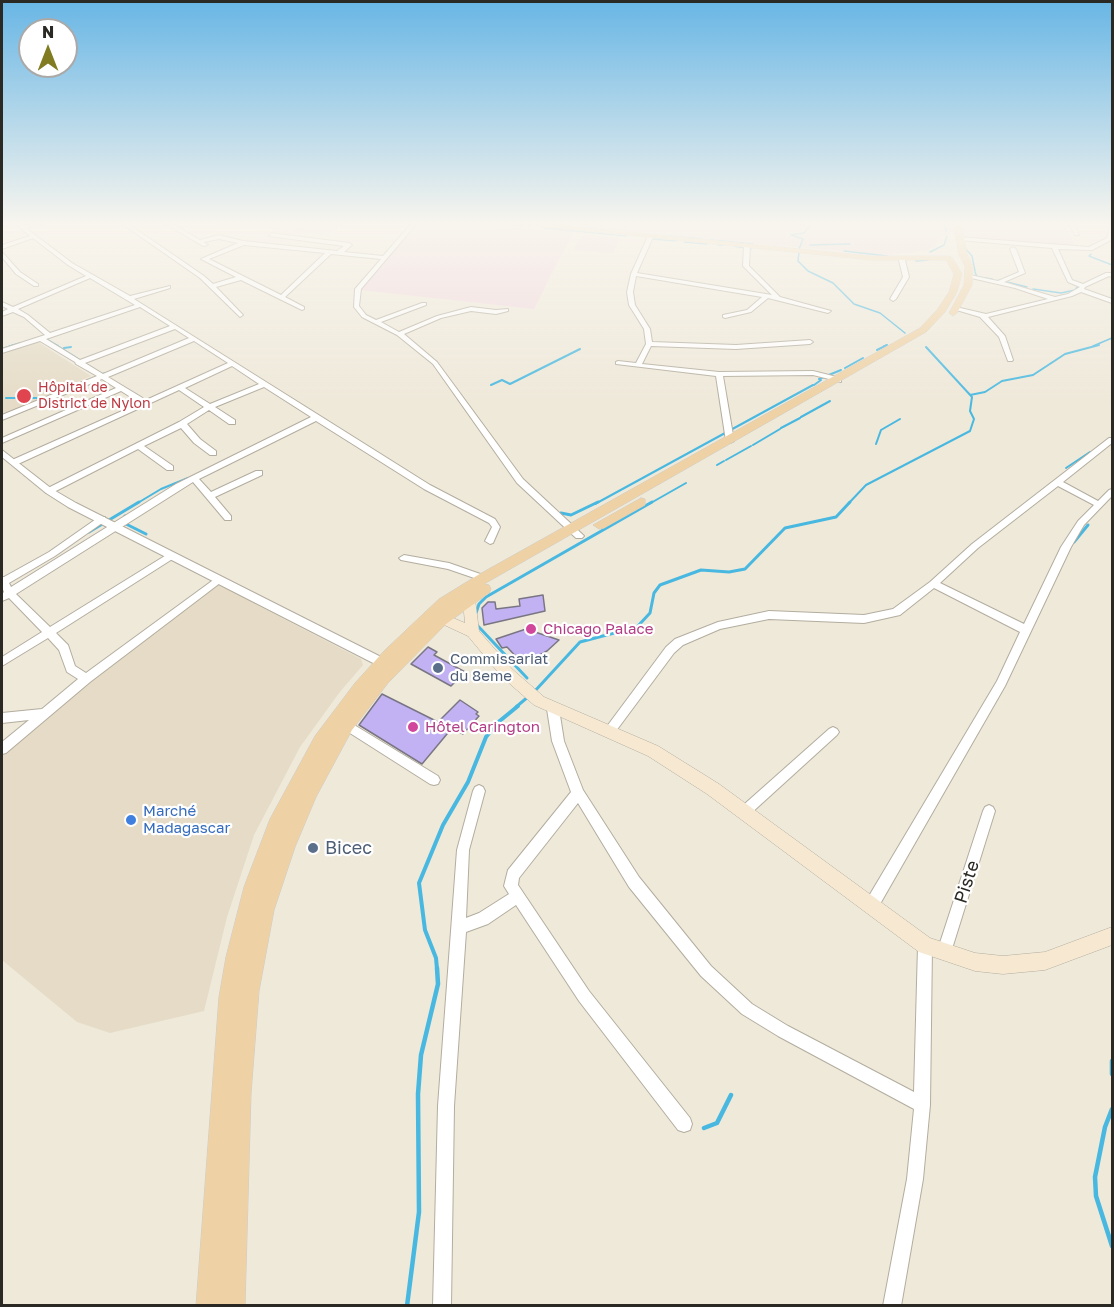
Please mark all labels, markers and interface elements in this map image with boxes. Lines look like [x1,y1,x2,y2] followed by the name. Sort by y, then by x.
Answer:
[18,18,78,78] north arrow
[42,22,54,42] text: N
[38,380,151,412] place label: Hôpital de District de Nylon
[15,387,33,405] marker: Hôpital de District de Nylon
[543,620,653,638] place label: Chicago Palace
[524,622,538,636] marker: Chicago Palace
[450,650,548,685] place label: Commissariat du 8eme
[431,661,445,675] marker: Commissariat du 8eme
[425,718,540,736] place label: Hôtel Carington
[406,720,420,734] marker: Hôtel Carington
[143,802,230,837] place label: Marché Madagascar
[124,813,138,827] marker: Marché Madagascar
[325,837,372,859] place label: Bicec
[306,841,320,855] marker: Bicec
[950,858,984,906] street label: Piste

